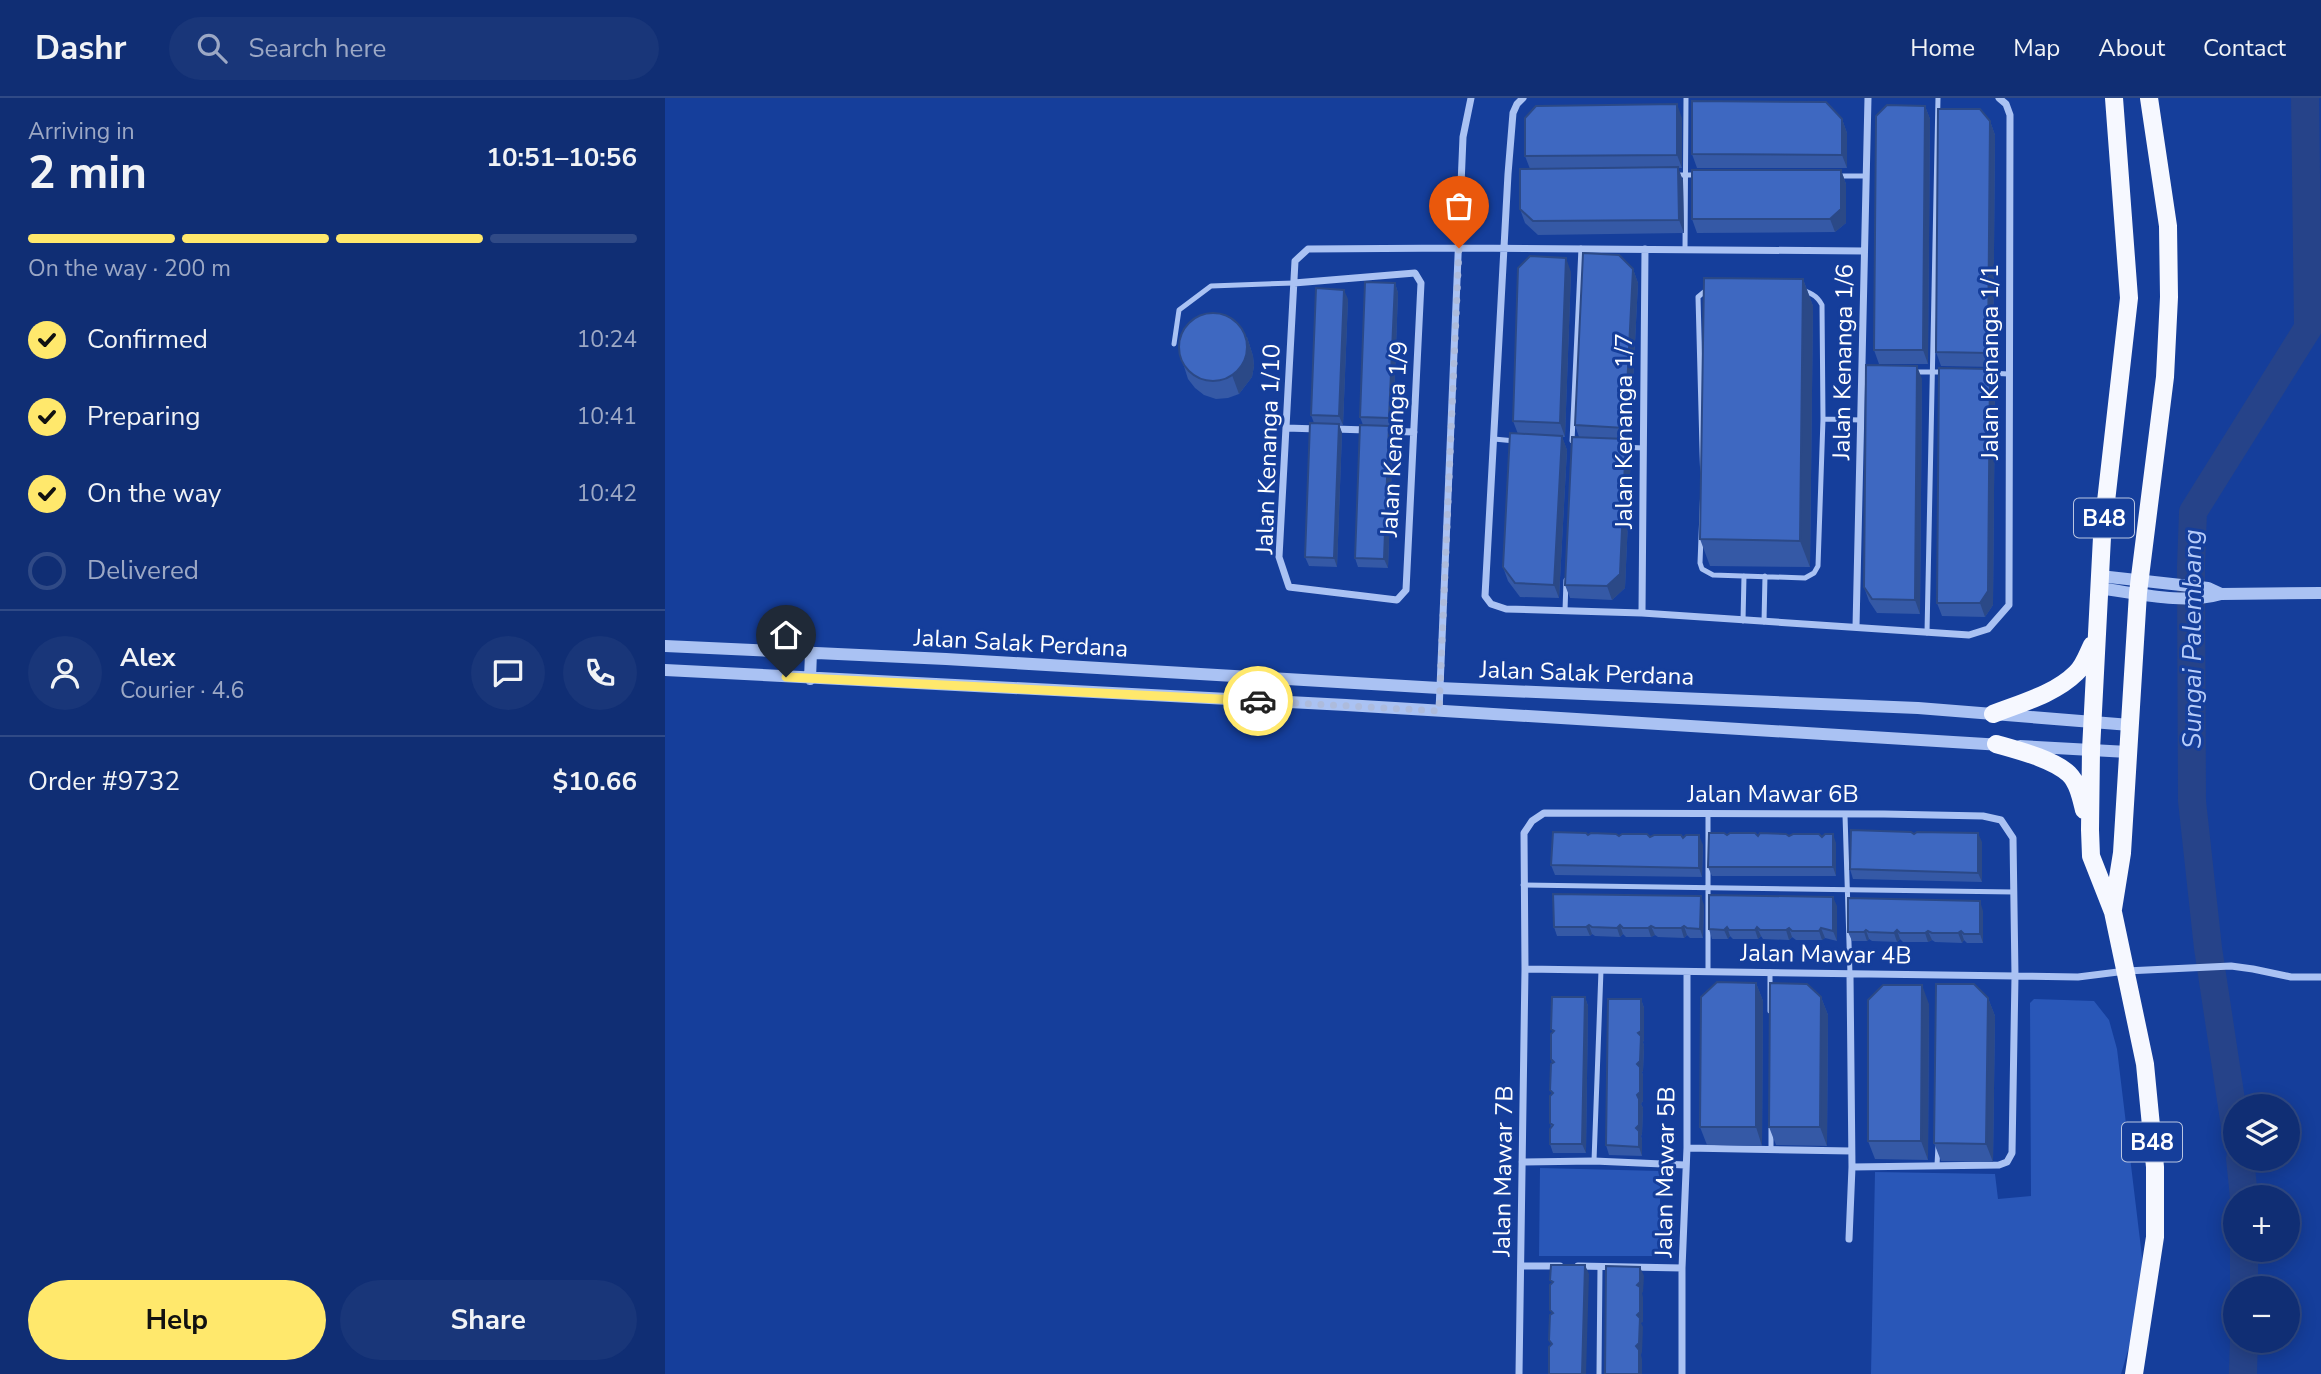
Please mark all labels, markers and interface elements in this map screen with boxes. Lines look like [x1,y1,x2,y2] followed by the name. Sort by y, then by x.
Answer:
[169,17,659,80] search box
[35,26,127,71] text: Dashr
[193,29,231,67] icon: search
[249,31,386,66] text: Search here
[1910,32,1975,64] text: Home
[2013,32,2060,64] text: Map
[2098,32,2165,64] text: About
[2203,32,2286,64] text: Contact
[28,116,135,147] text: Arriving in
[486,140,637,175] text: 10:51–10:56
[28,141,147,204] text: 2 min
[1429,176,1489,248] pin
[1440,187,1478,225] icon: bag
[28,253,231,284] text: On the way · 200 m
[1825,264,1861,461] street label: Jalan Kenanga 1/6
[1974,264,2006,461] street label: Jalan Kenanga 1/1
[28,321,66,359] icon: check
[87,322,208,357] text: Confirmed
[577,324,637,355] text: 10:24
[1608,333,1640,530] street label: Jalan Kenanga 1/7
[1373,340,1415,539] street label: Jalan Kenanga 1/9
[1248,343,1288,556] street label: Jalan Kenanga 1/10
[28,398,66,436] icon: check
[87,399,200,434] text: Preparing
[577,401,637,432] text: 10:41
[28,475,66,513] icon: check
[87,476,221,511] text: On the way
[577,478,637,509] text: 10:42
[2074,498,2134,538] road number: B48
[2175,529,2210,749] water label: Sungai Palembang
[87,553,199,588] text: Delivered
[756,605,816,677] pin
[767,616,805,654] icon: home
[912,621,1129,665] street label: Jalan Salak Perdana
[28,636,102,710] button: person
[471,636,545,710] button: chat
[563,636,637,710] button: phone
[120,640,176,675] text: Alex
[1478,653,1695,693] street label: Jalan Salak Perdana
[1223,666,1293,736] courier
[120,675,244,706] text: Courier · 4.6
[1239,682,1277,720] icon: car
[28,764,180,799] text: Order #9732
[553,764,637,799] text: $10.66
[1686,778,1859,810] street label: Jalan Mawar 6B
[1739,936,1912,971] street label: Jalan Mawar 4B
[1485,1085,1520,1258] street label: Jalan Mawar 7B
[1647,1086,1682,1259] street label: Jalan Mawar 5B
[2223,1094,2300,1353] map controls
[2223,1094,2300,1171] button: layers
[2122,1122,2182,1162] road number: B48
[2223,1185,2300,1262] button: +
[2223,1276,2300,1353] button: −
[28,1280,326,1360] button: Help
[340,1280,637,1360] button: Share

